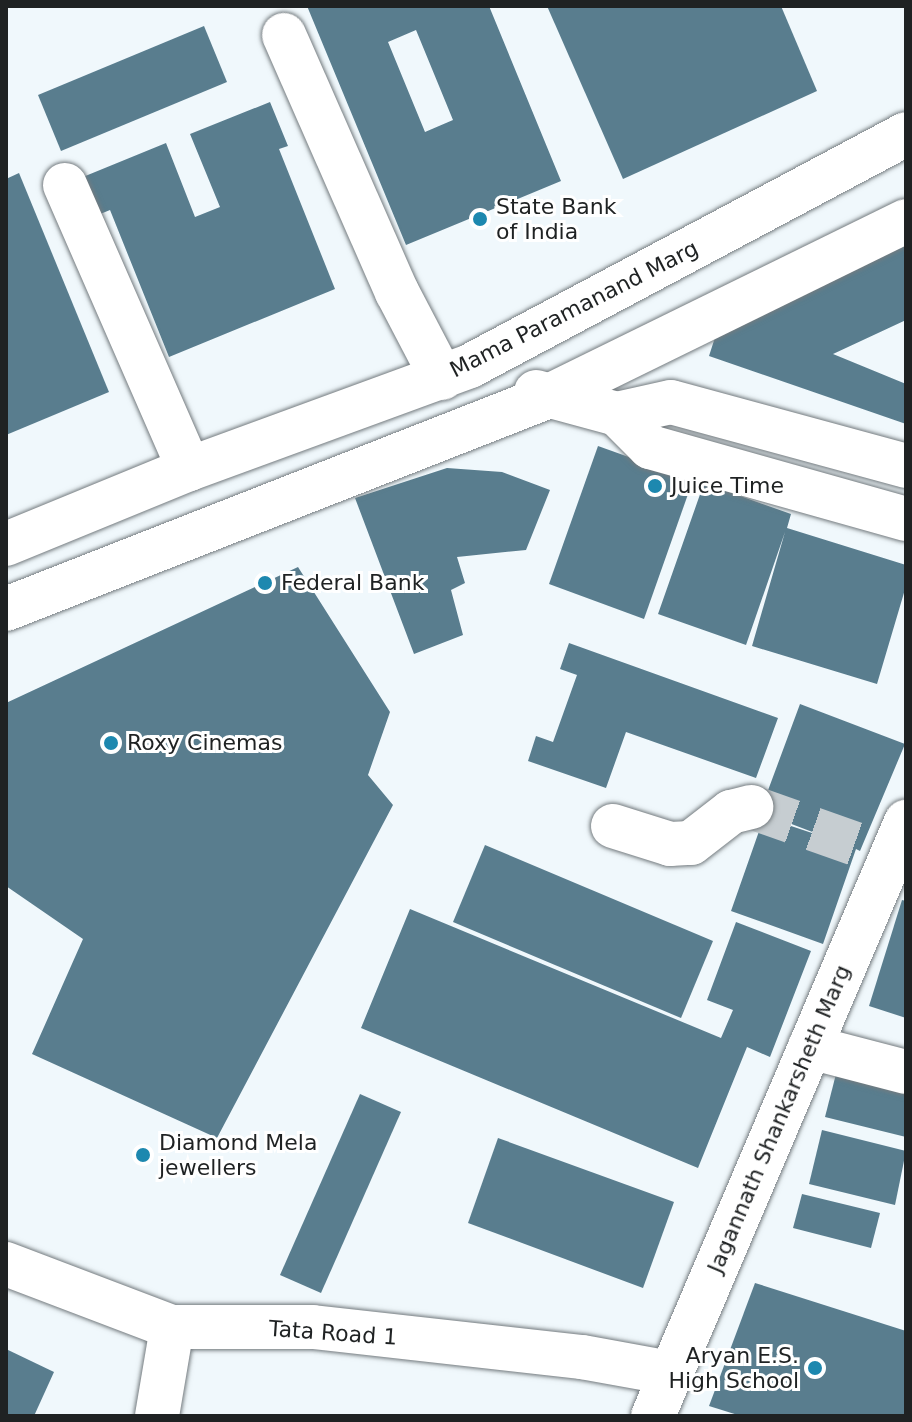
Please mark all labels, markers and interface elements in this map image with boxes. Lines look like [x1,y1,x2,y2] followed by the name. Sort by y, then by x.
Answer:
[496,193,616,244] place label: State Bank of India
[471,210,489,228] marker: State Bank of India
[446,235,702,383] street label: Mama Paramanand Marg
[671,473,784,499] place label: Juice Time
[646,477,664,495] marker: Juice Time
[281,570,424,596] place label: Federal Bank
[256,574,274,592] marker: Federal Bank
[127,730,282,756] place label: Roxy Cinemas
[102,734,120,752] marker: Roxy Cinemas
[702,961,856,1277] street label: Jagannath Shankarsheth Marg
[159,1129,317,1180] place label: Diamond Mela jewellers
[134,1146,152,1164] marker: Diamond Mela jewellers
[268,1315,398,1351] street label: Tata Road 1
[668,1342,799,1394] place label: Aryan E.S. High School
[806,1359,824,1377] marker: Aryan E.S. High School

